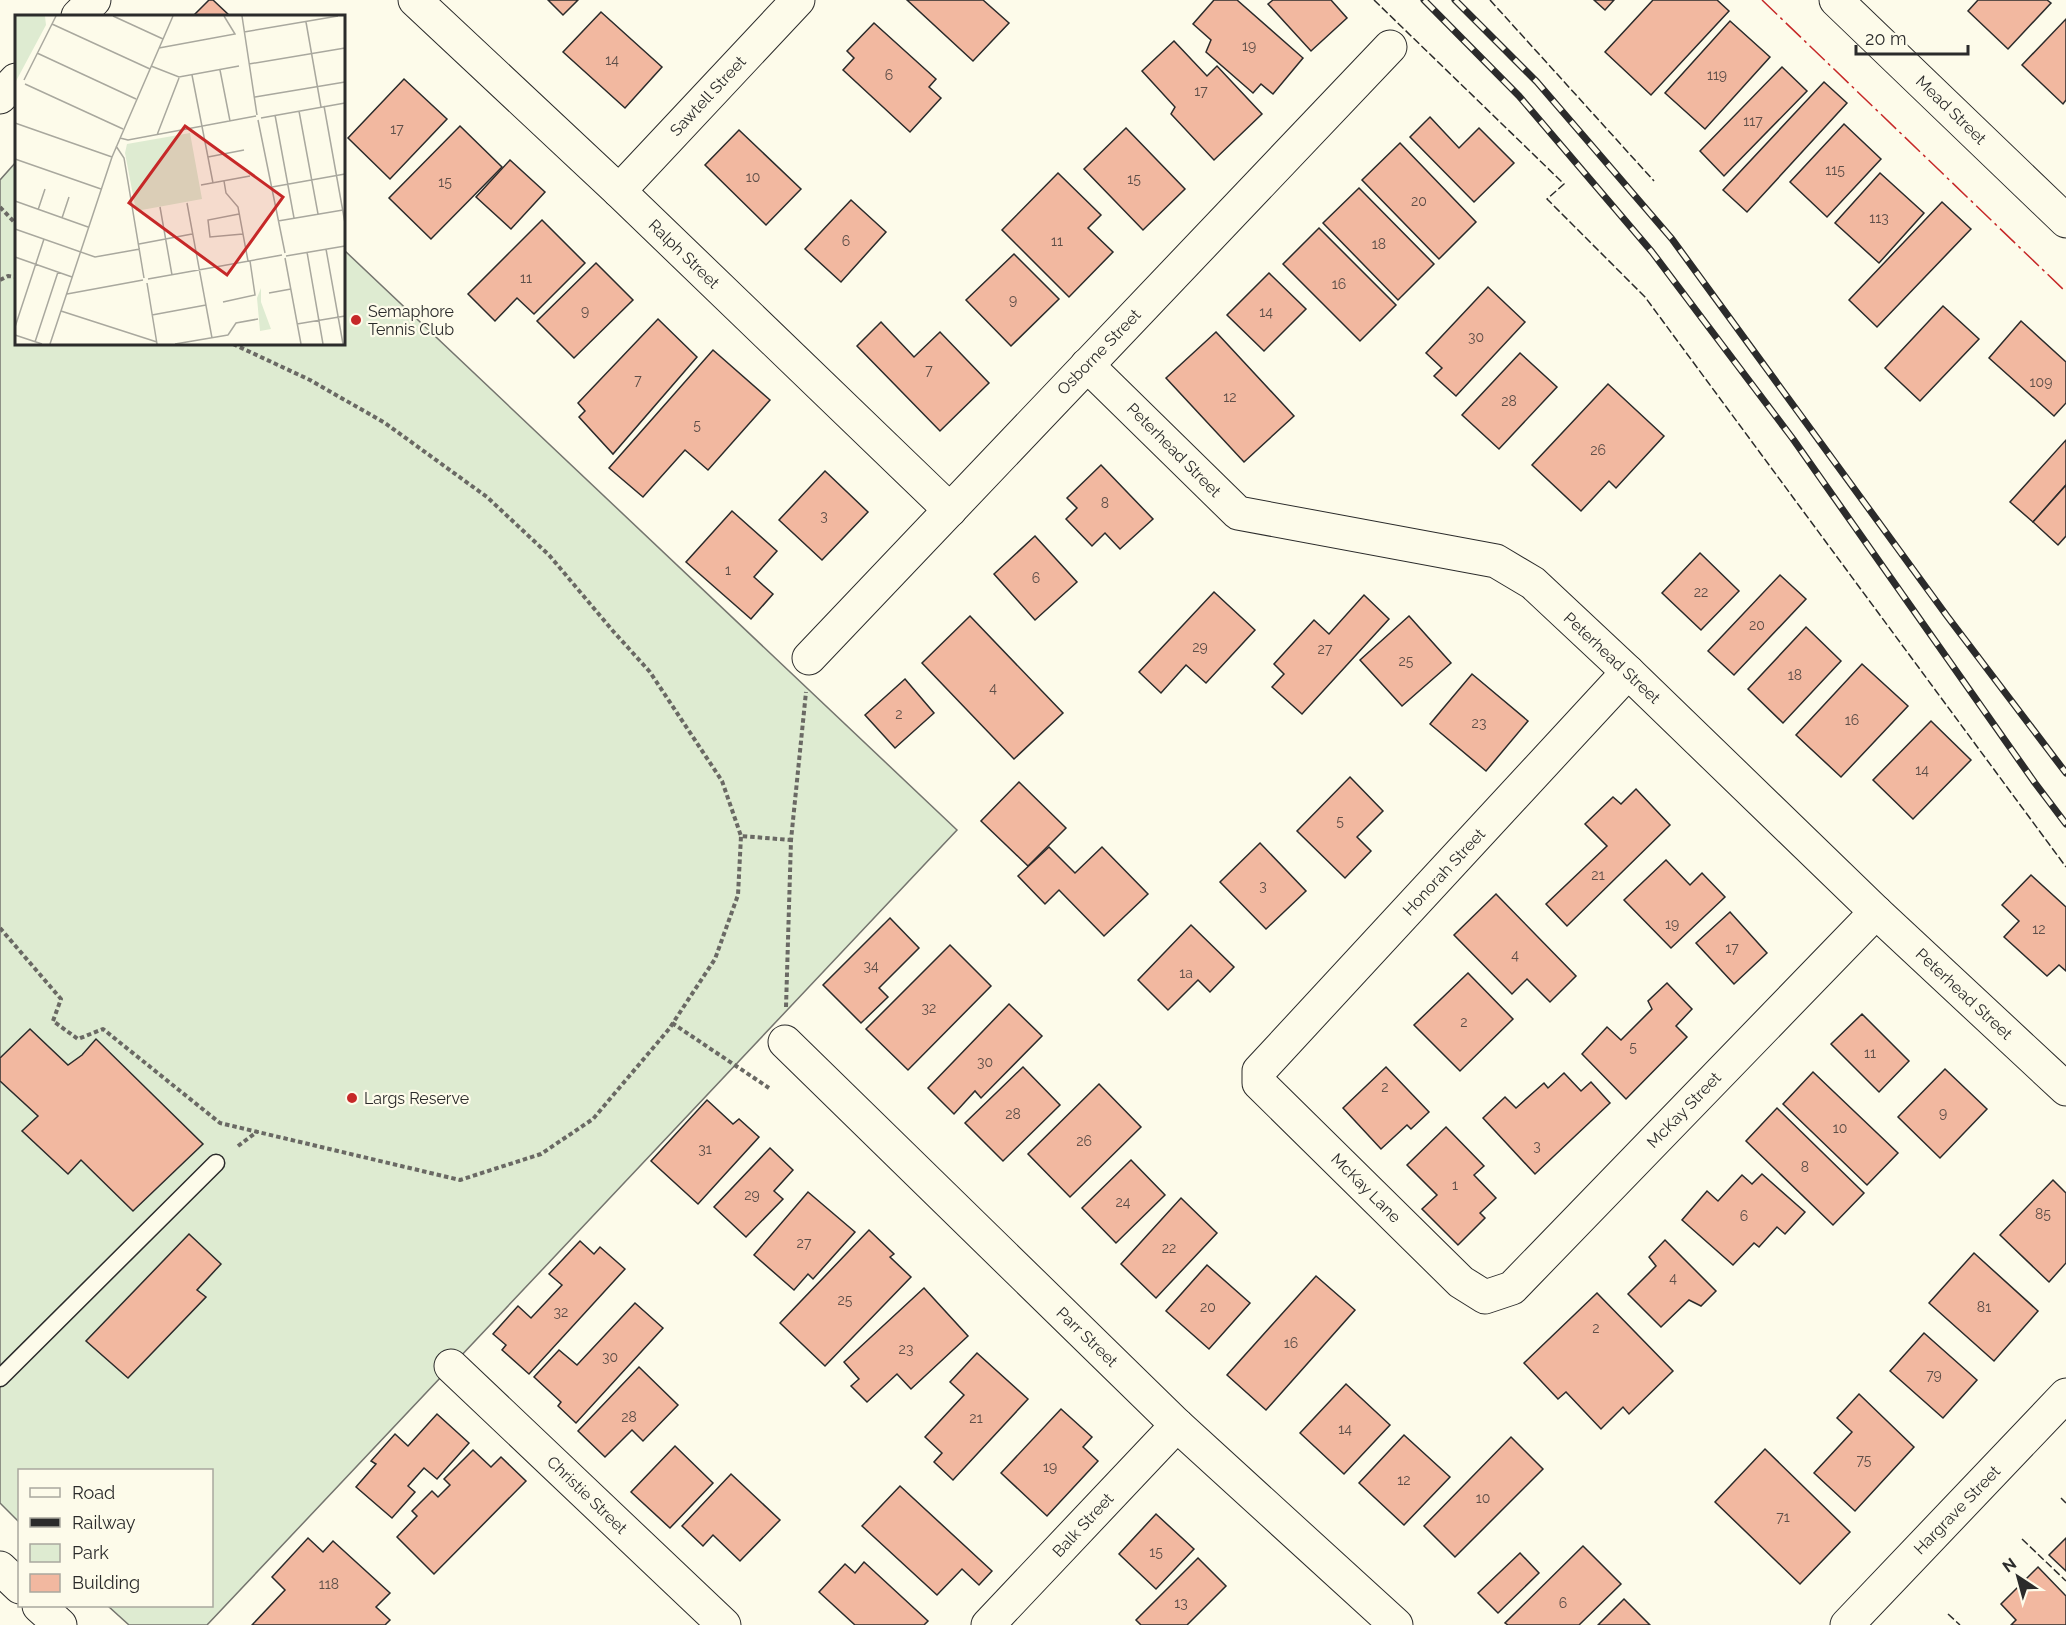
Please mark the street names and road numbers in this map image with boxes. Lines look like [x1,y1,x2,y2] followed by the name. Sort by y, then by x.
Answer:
[666,52,750,140] street label: Sawtell Street
[1912,72,1991,149] street label: Mead Street
[645,216,724,293] street label: Ralph Street
[1053,305,1145,399] street label: Osborne Street
[1123,399,1225,501] street label: Peterhead Street
[1560,608,1665,708] street label: Peterhead Street
[1399,824,1490,919] street label: Honorah Street
[1912,944,2017,1044] street label: Peterhead Street
[1643,1068,1725,1152] street label: McKay Street
[1327,1149,1405,1227] street label: McKay Lane
[1052,1303,1122,1371] street label: Parr Street
[543,1452,631,1538] street label: Christie Street
[1910,1461,2005,1558] street label: Hargrave Street
[1049,1489,1118,1561] street label: Balk Street

